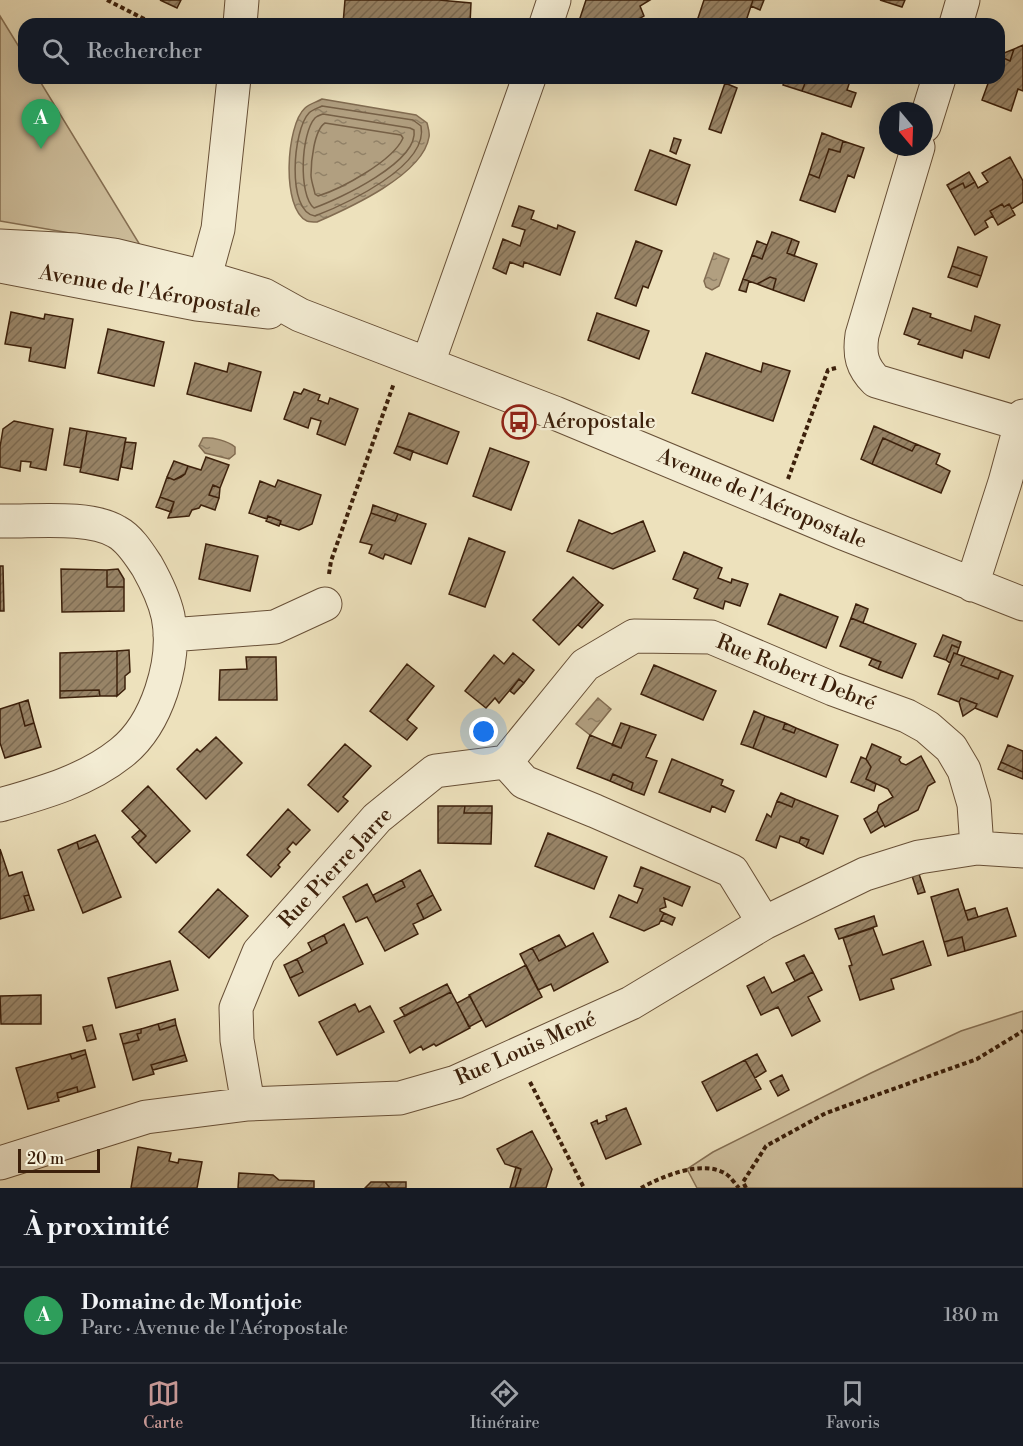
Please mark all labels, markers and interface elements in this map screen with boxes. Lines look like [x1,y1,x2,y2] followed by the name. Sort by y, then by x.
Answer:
[18,18,1005,84] search box
[39,35,72,68] icon: search
[87,38,202,65] text: Rechercher
[22,100,60,149] pin: A
[879,102,933,156] north arrow
[36,259,263,324] street label: Avenue de l'Aéropostale
[501,404,537,440] bus stop icon: Aéropostale
[541,409,656,435] place label: Aéropostale
[652,443,871,555] street label: Avenue de l'Aéropostale
[712,629,880,717] street label: Rue Robert Debré
[469,717,498,746] your location
[274,802,398,934] street label: Rue Pierre Jarre
[451,1006,601,1092] street label: Rue Louis Mené
[18,1146,100,1174] scale bar
[27,1149,64,1169] text: 20 m
[24,1211,169,1243] text: À proximité
[81,1289,302,1316] text: Domaine de Montjoie
[36,1303,51,1328] text: A
[944,1303,999,1328] text: 180 m
[81,1316,348,1341] text: Parc · Avenue de l'Aéropostale
[143,1377,183,1433] tab: Carte
[470,1377,540,1433] tab: Itinéraire
[826,1377,880,1433] tab: Favoris

